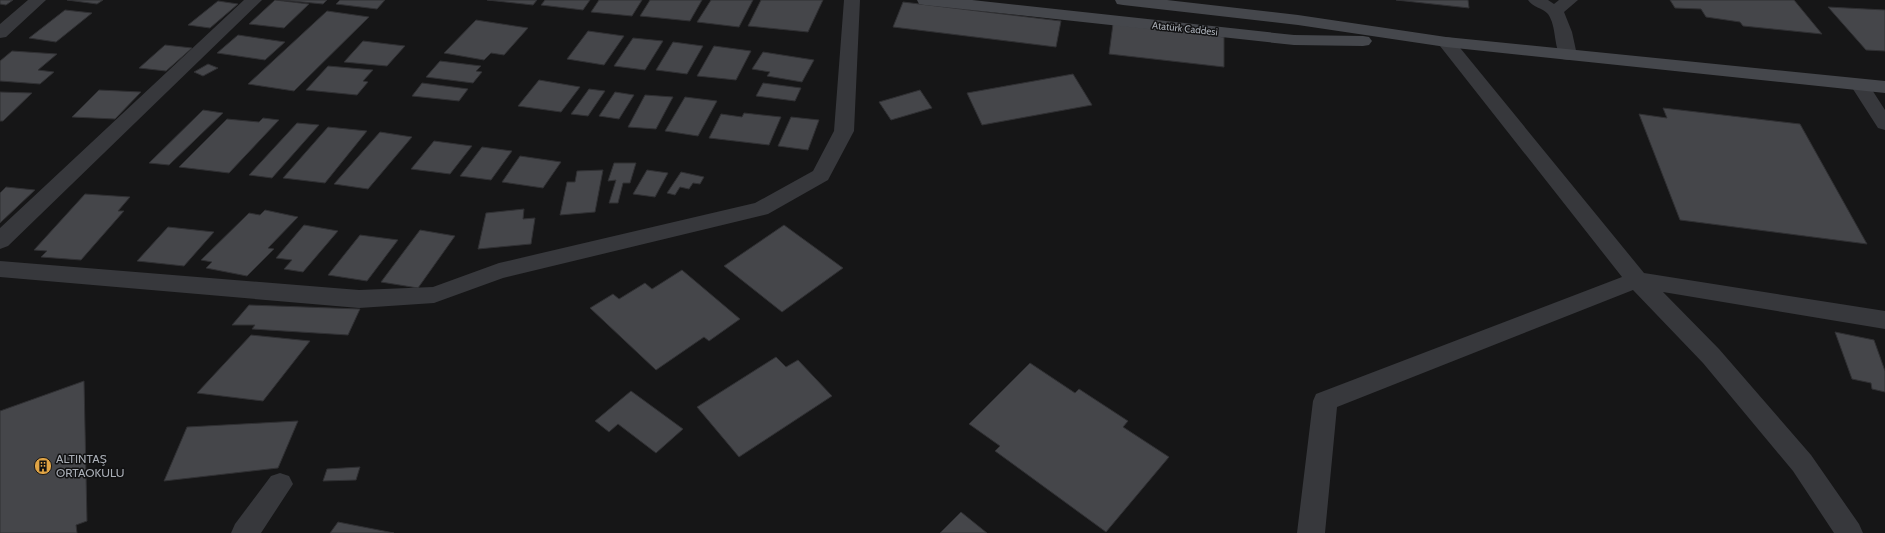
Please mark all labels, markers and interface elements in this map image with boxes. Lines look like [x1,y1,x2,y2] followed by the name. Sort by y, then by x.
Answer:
[1151,19,1218,38] street label: Atatürk Caddesi
[56,451,125,480] place label: ALTINTAŞ ORTAOKULU
[33,456,53,476] building icon: ALTINTAŞ ORTAOKULU

